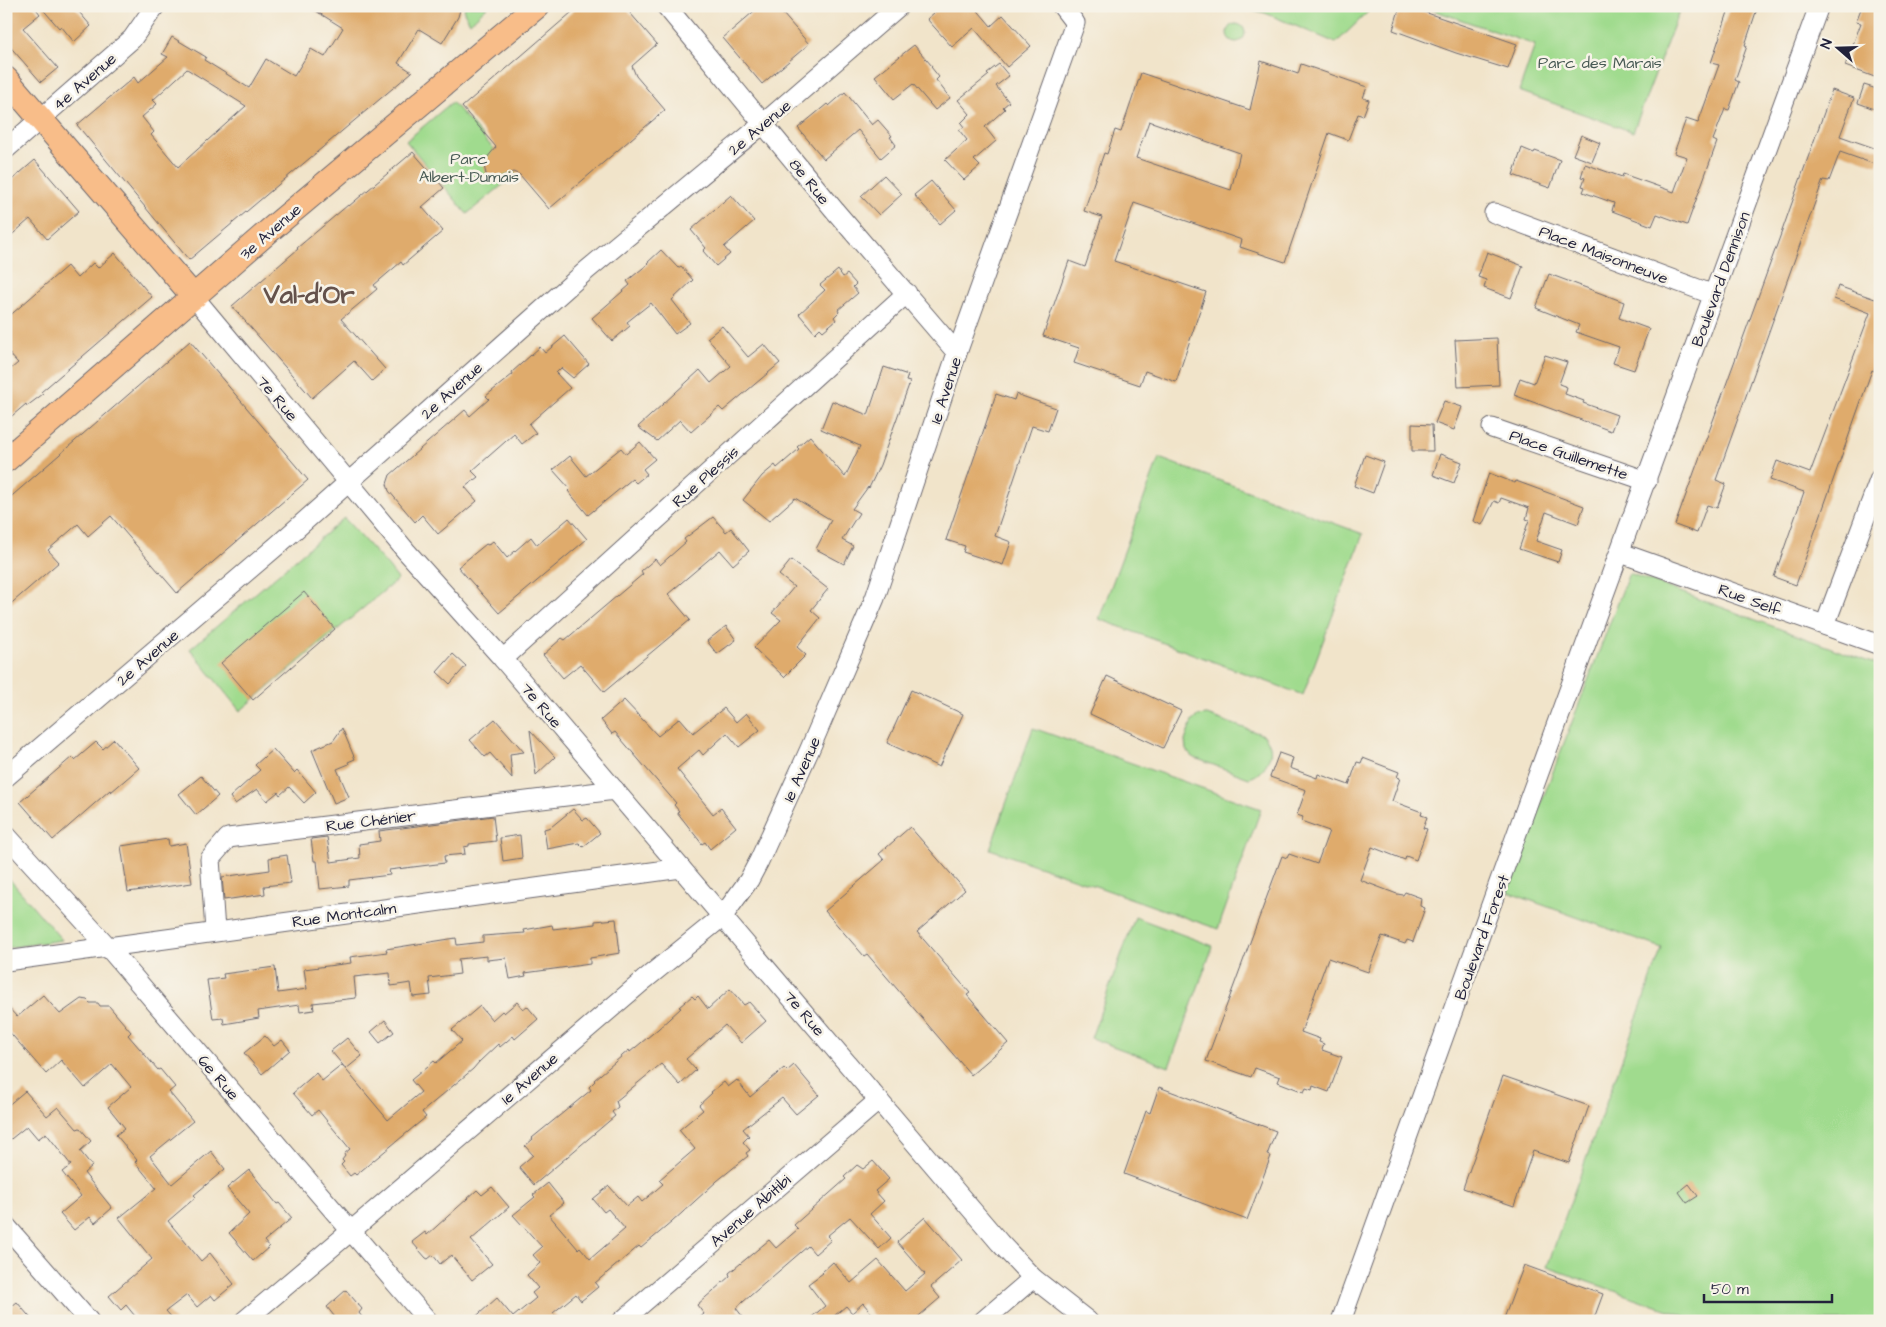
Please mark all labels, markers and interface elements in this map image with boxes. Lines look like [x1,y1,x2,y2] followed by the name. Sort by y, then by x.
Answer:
[1814,22,1864,72] north arrow
[1816,36,1838,51] text: N
[48,48,122,116] street label: 4e Avenue
[1538,52,1662,74] park label: Parc des Marais
[723,95,796,161] street label: 2e Avenue
[419,148,519,188] park label: Parc Albert-Dumais
[784,154,835,210] street label: 8e Rue
[235,199,307,265] street label: 3e Avenue
[1686,209,1756,350] street label: Boulevard Dennison
[1536,220,1672,290] street label: Place Maisonneuve
[263,277,355,313] district label: Val-d'Or
[925,354,967,427] street label: 1e Avenue
[416,357,488,424] street label: 2e Avenue
[252,371,303,426] street label: 7e Rue
[1506,424,1631,486] street label: Place Guillemette
[668,441,744,513] street label: Rue Plessis
[1715,578,1785,622] street label: Rue Self
[112,624,184,691] street label: 2e Avenue
[516,678,567,733] street label: 7e Rue
[778,733,826,805] street label: 1e Avenue
[325,805,417,837] street label: Rue Chénier
[1449,871,1515,1003] street label: Boulevard Forest
[291,897,398,933] street label: Rue Montcalm
[779,986,830,1041] street label: 7e Rue
[496,1048,563,1110] street label: 1e Avenue
[192,1050,244,1105] street label: 6e Rue
[706,1169,796,1252] street label: Avenue Abitibi
[1704,1272,1831,1304] scale bar
[1711,1279,1749,1300] text: 50 m

